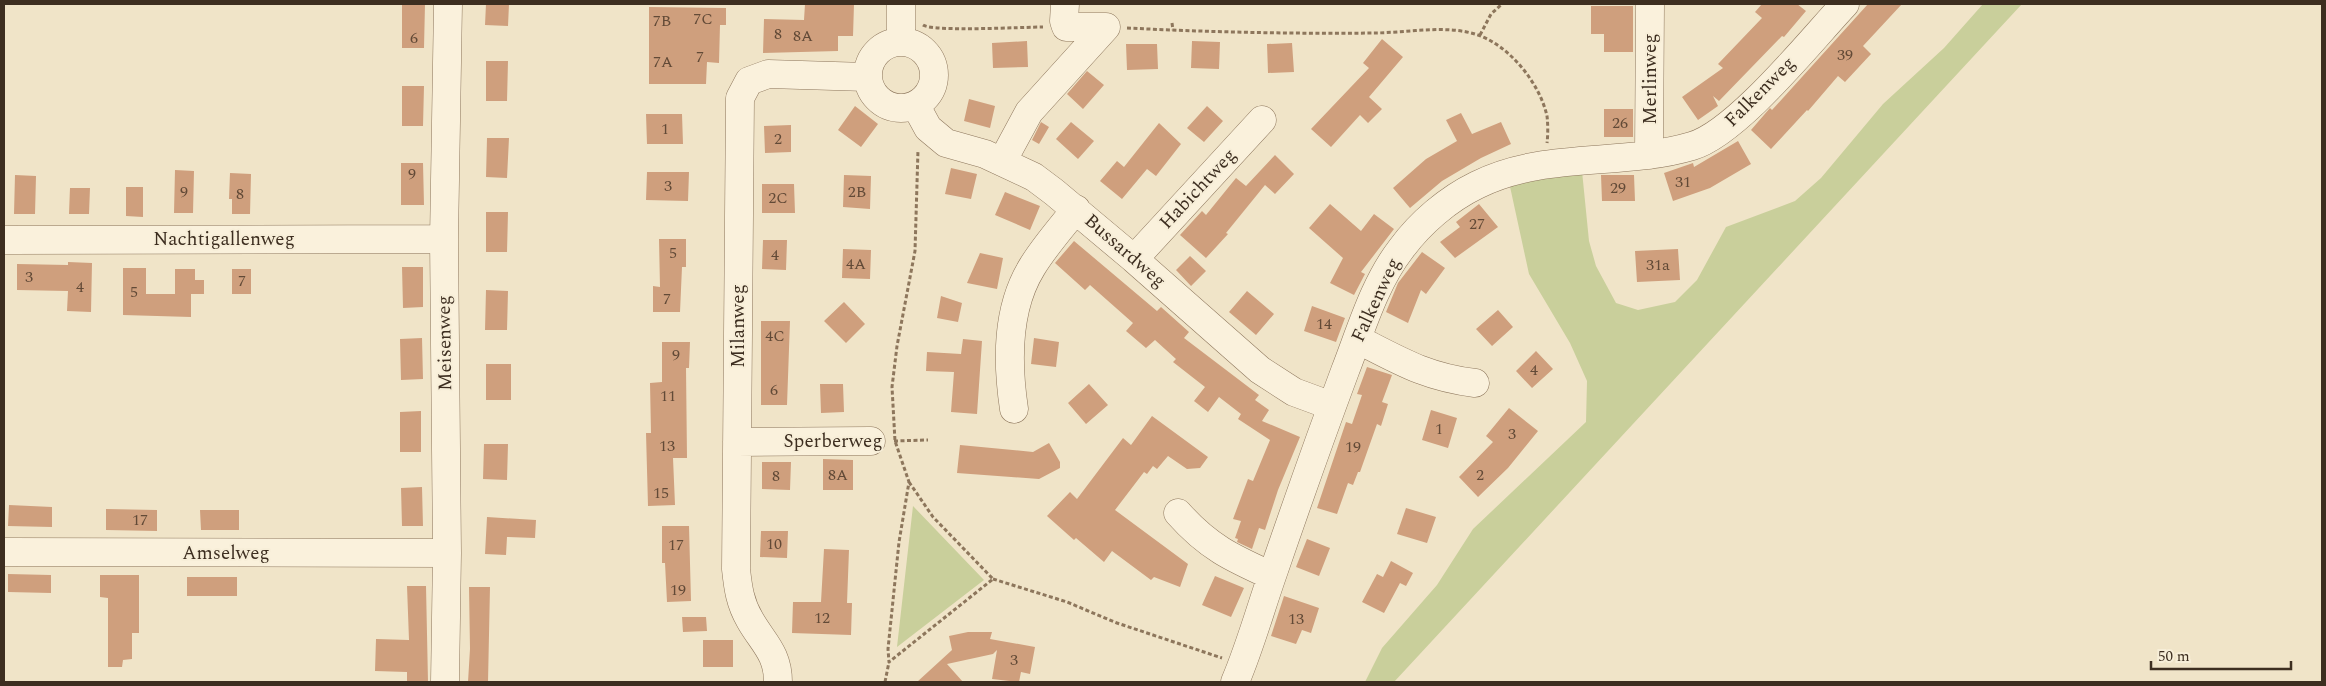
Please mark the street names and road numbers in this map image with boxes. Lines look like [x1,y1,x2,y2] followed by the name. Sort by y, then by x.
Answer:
[1636,33,1665,125] street label: Merlinweg
[1718,50,1802,134] street label: Falkenweg
[1153,142,1243,236] street label: Habichtweg
[1077,207,1173,295] street label: Bussardweg
[153,225,295,254] street label: Nachtigallenweg
[1344,253,1408,347] street label: Falkenweg
[724,284,753,368] street label: Milanweg
[430,295,460,391] street label: Meisenweg
[783,427,883,456] street label: Sperberweg
[182,539,270,568] street label: Amselweg

